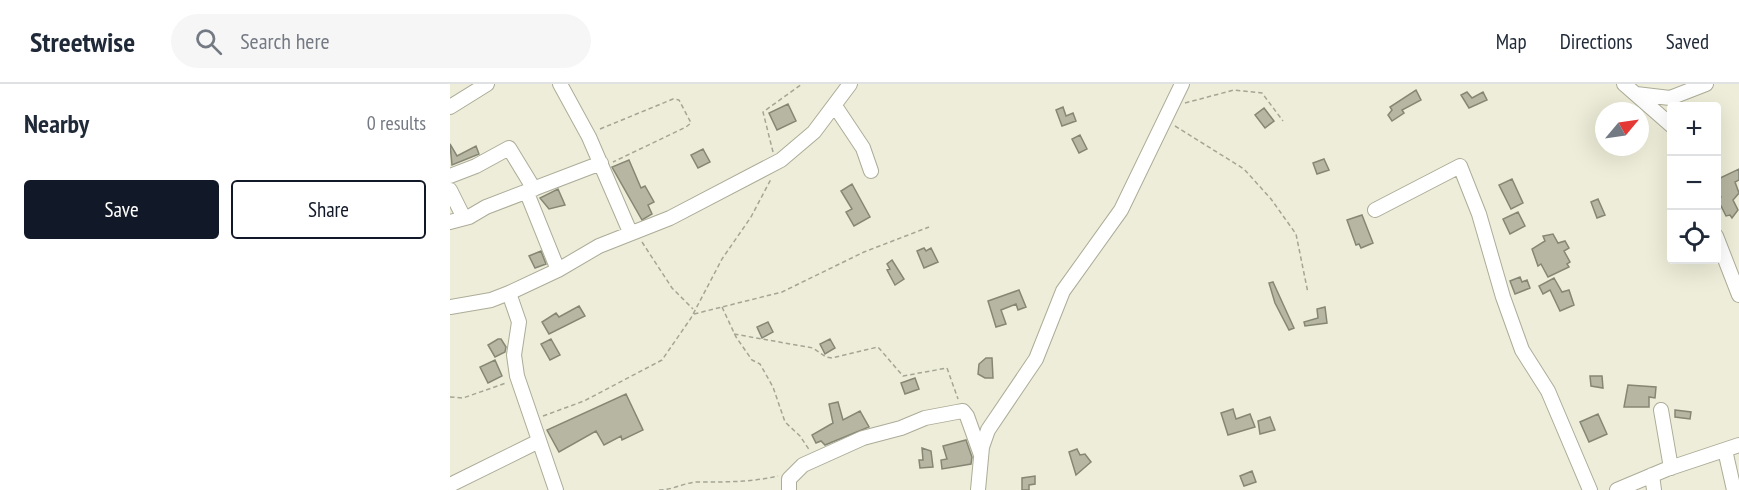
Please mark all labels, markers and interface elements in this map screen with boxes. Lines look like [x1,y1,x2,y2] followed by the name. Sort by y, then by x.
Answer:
[171,14,591,68] search box
[30,23,135,60] text: Streetwise
[192,25,225,58] icon: search
[240,27,330,55] text: Search here
[1496,28,1527,55] text: Map
[1560,28,1633,55] text: Directions
[1666,28,1709,55] text: Saved
[1595,102,1649,156] north arrow
[1667,102,1721,264] map controls
[1667,102,1721,156] button: +
[24,107,89,140] text: Nearby
[367,110,426,136] text: 0 results
[1667,156,1721,210] button: −
[24,180,219,239] button: Save
[231,180,426,239] button: Share
[1667,210,1721,264] button: locate

